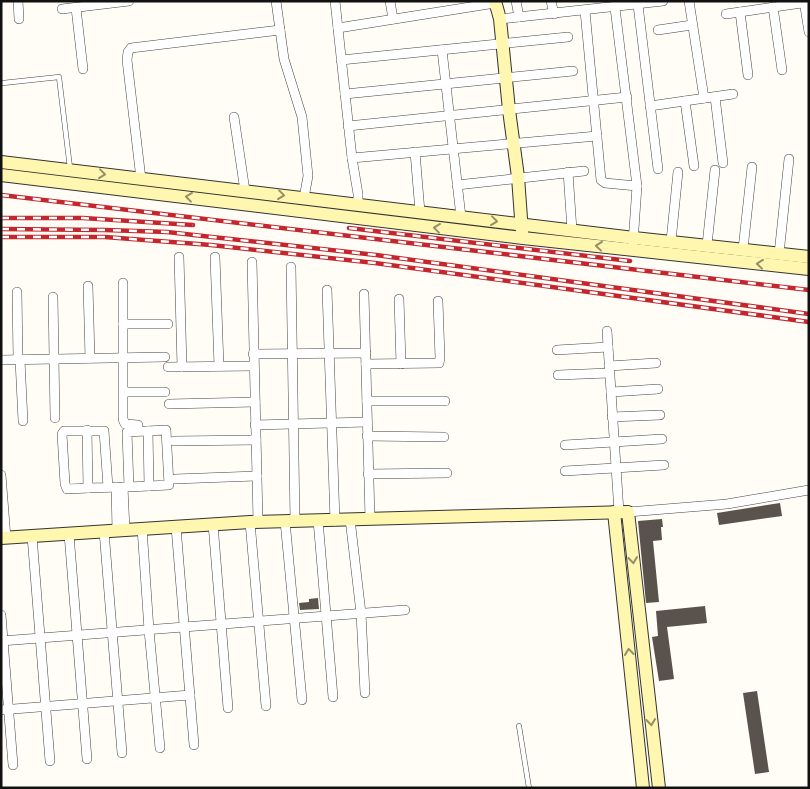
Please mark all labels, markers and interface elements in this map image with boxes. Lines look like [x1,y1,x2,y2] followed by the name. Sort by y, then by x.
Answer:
[98,168,106,179] one-way arrow
[277,189,285,200] one-way arrow
[185,193,193,203] one-way arrow
[490,215,498,226] one-way arrow
[433,223,441,234] one-way arrow
[594,241,602,252] one-way arrow
[756,259,764,270] one-way arrow
[627,557,638,565] one-way arrow
[624,648,635,656] one-way arrow
[645,718,656,726] one-way arrow

